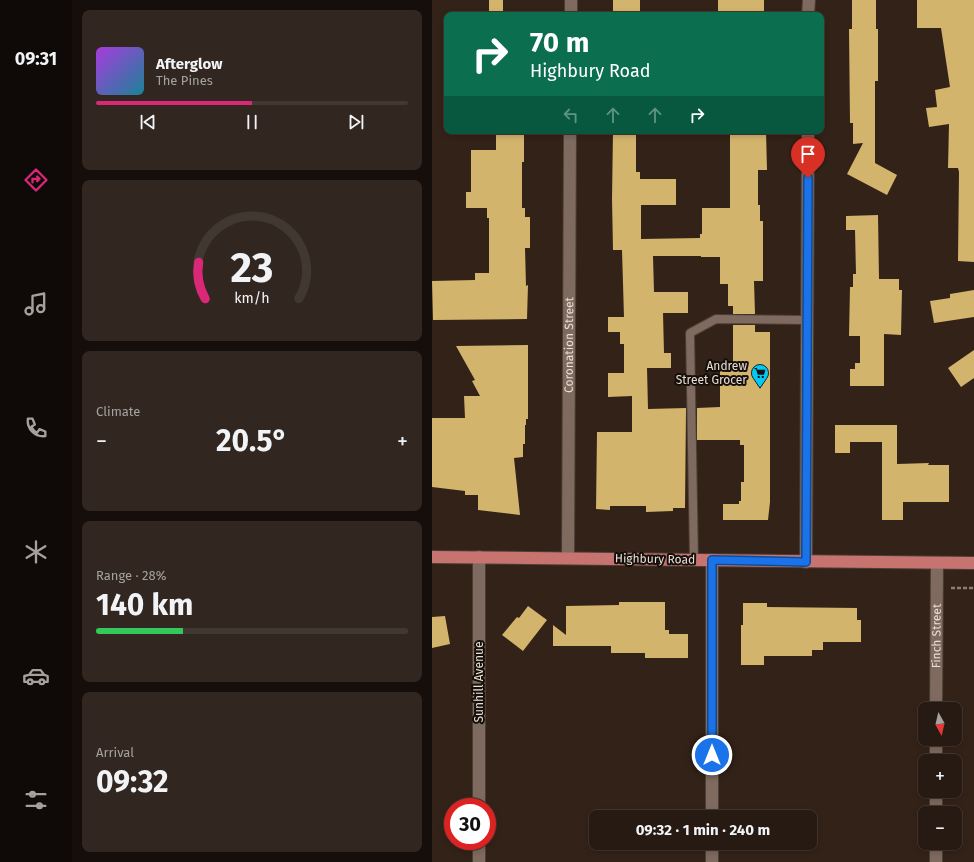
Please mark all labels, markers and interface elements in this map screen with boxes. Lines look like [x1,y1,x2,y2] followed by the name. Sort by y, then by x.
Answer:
[530,26,589,59] text: 70 m
[464,28,516,80] icon: right
[15,48,57,70] text: 09:31
[156,55,222,73] text: Afterglow
[530,60,650,82] text: Highbury Road
[156,73,213,88] text: The Pines
[560,104,582,126] icon: left
[602,104,624,126] icon: ahead
[644,104,666,126] icon: ahead
[686,104,708,126] icon: right
[137,111,159,133] icon: previous
[241,111,263,133] icon: pause
[345,111,367,133] icon: next
[791,137,825,178] pin
[797,143,819,165] icon: arrive
[22,166,50,194] icon: directions
[231,242,273,292] text: 23
[234,289,270,306] text: km/h
[22,290,50,318] icon: music
[562,296,576,393] street label: Coronation Street
[676,359,747,387] place label: Andrew Street Grocer
[750,363,770,388] supermarket icon: Andrew Street Grocer
[96,404,140,419] text: Climate
[22,414,50,442] icon: phone
[216,423,288,459] text: 20.5°
[96,428,107,455] text: −
[397,428,408,455] text: +
[22,538,50,566] icon: climate
[615,551,695,567] street label: Highbury Road
[96,568,166,583] text: Range · 28%
[96,587,193,623] text: 140 km
[929,603,944,668] street label: Finch Street
[472,641,486,723] street label: Sunhill Avenue
[22,662,50,690] icon: car
[918,702,962,746] north arrow
[918,702,962,850] map controls
[691,734,733,776] position arrow
[96,745,134,760] text: Arrival
[918,754,962,798] button: +
[96,764,169,800] text: 09:32
[22,786,50,814] icon: filters
[444,798,496,850] speed limit sign: 30
[918,806,962,850] button: −
[636,821,770,839] text: 09:32 · 1 min · 240 m

